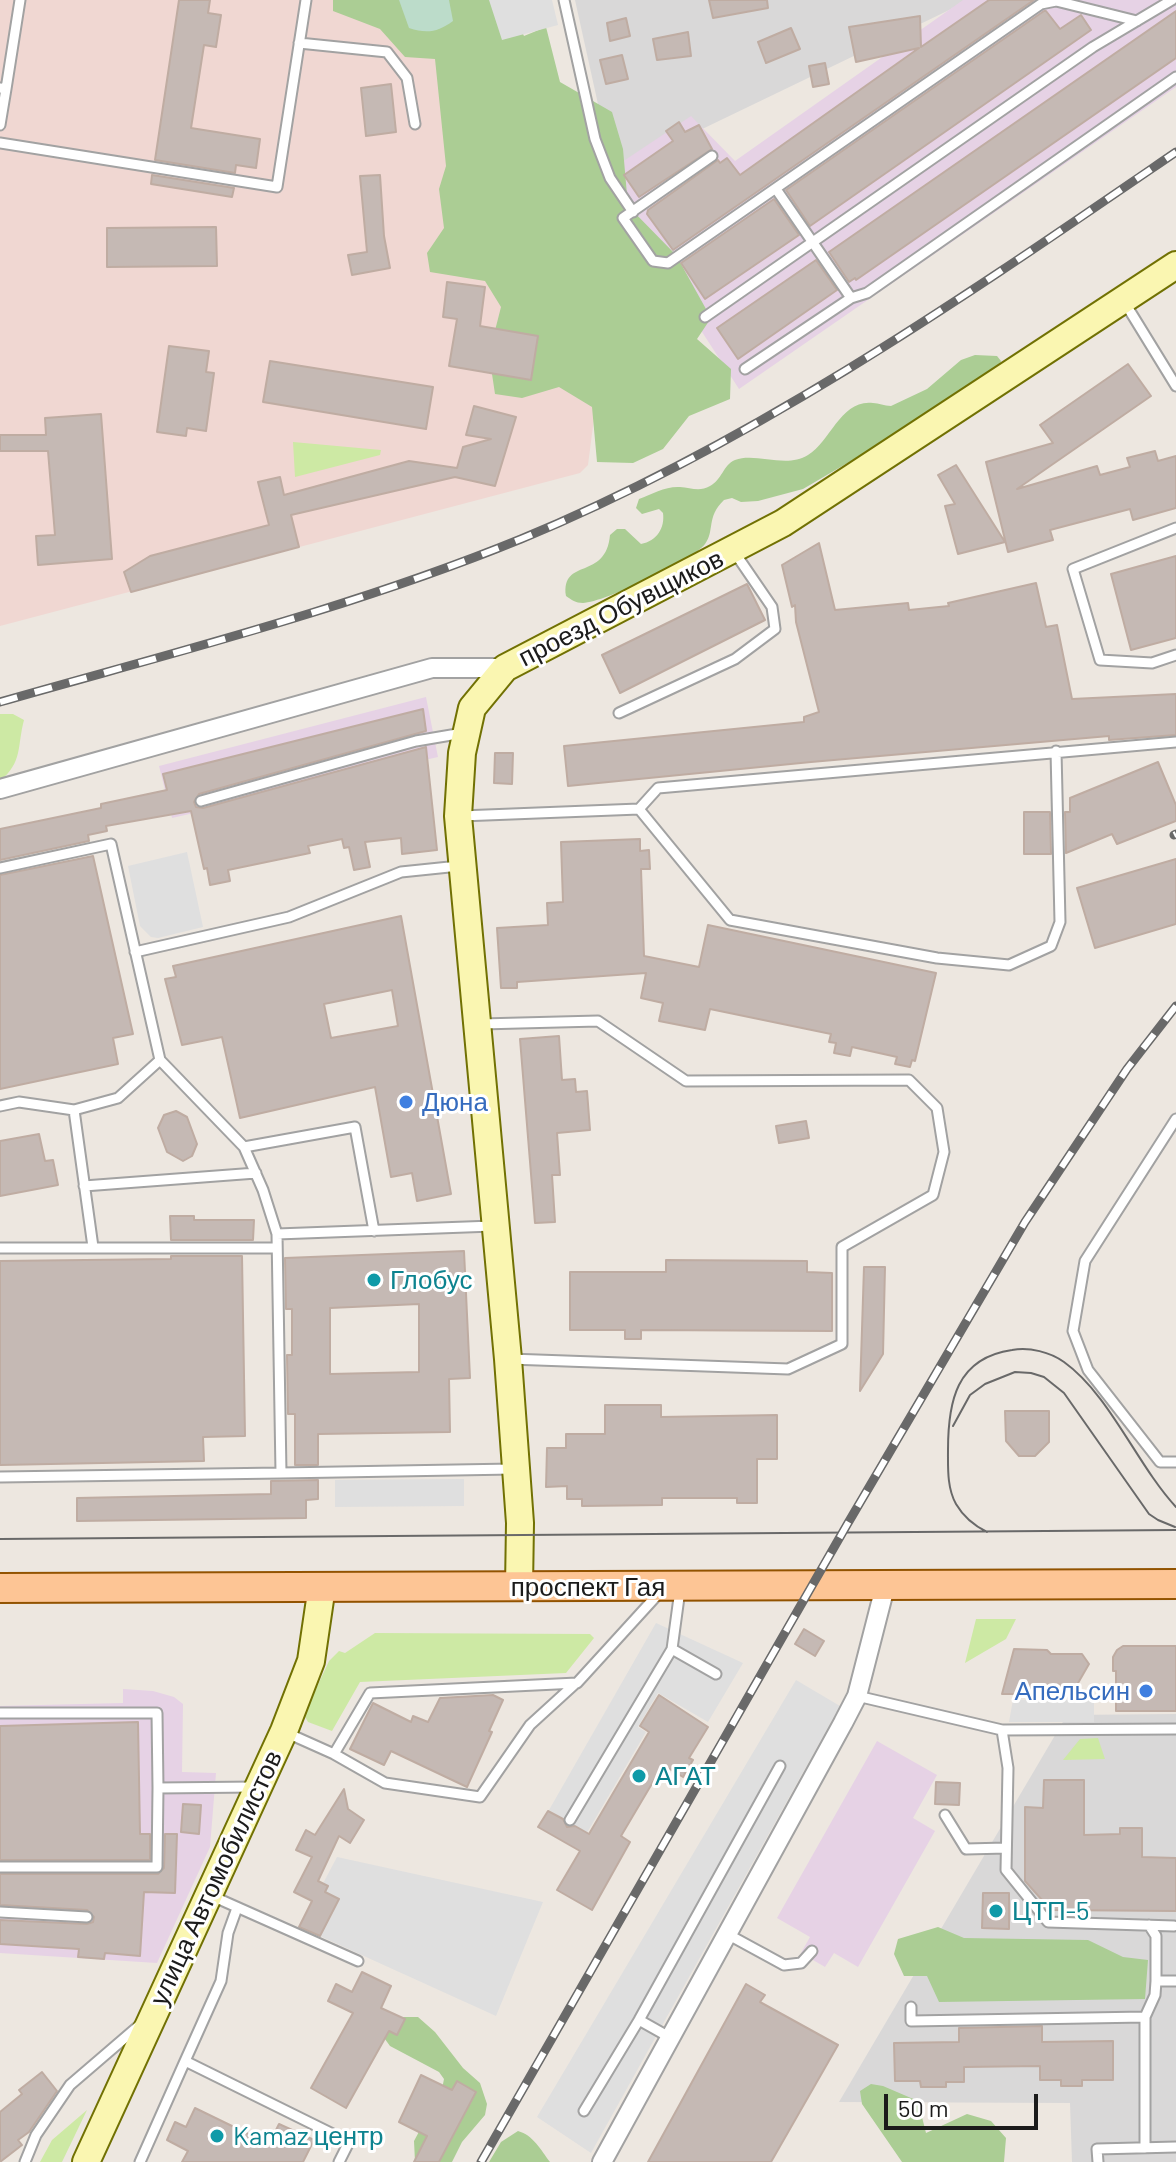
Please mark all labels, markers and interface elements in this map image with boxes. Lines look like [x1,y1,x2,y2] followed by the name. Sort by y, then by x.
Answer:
[513,543,729,673] street label: проезд Обувщиков
[422,1086,488,1118] place label: Дюна
[397,1093,415,1111] marker: Дюна
[390,1264,473,1296] place label: Глобус
[365,1271,383,1289] marker: Глобус
[511,1571,665,1603] street label: проспект Гая
[1014,1675,1130,1707] place label: Апельсин
[1137,1682,1155,1700] marker: Апельсин
[143,1746,289,2010] street label: улица Автомобилистов
[655,1760,716,1792] place label: АГАТ
[630,1767,648,1785] marker: АГАТ
[1012,1895,1089,1927] place label: ЦТП-5
[987,1902,1005,1920] marker: ЦТП-5
[888,2078,1042,2128] scale bar
[898,2093,949,2122] text: 50 m
[233,2120,384,2152] place label: Kamaz центр
[208,2127,226,2145] marker: Kamaz центр

